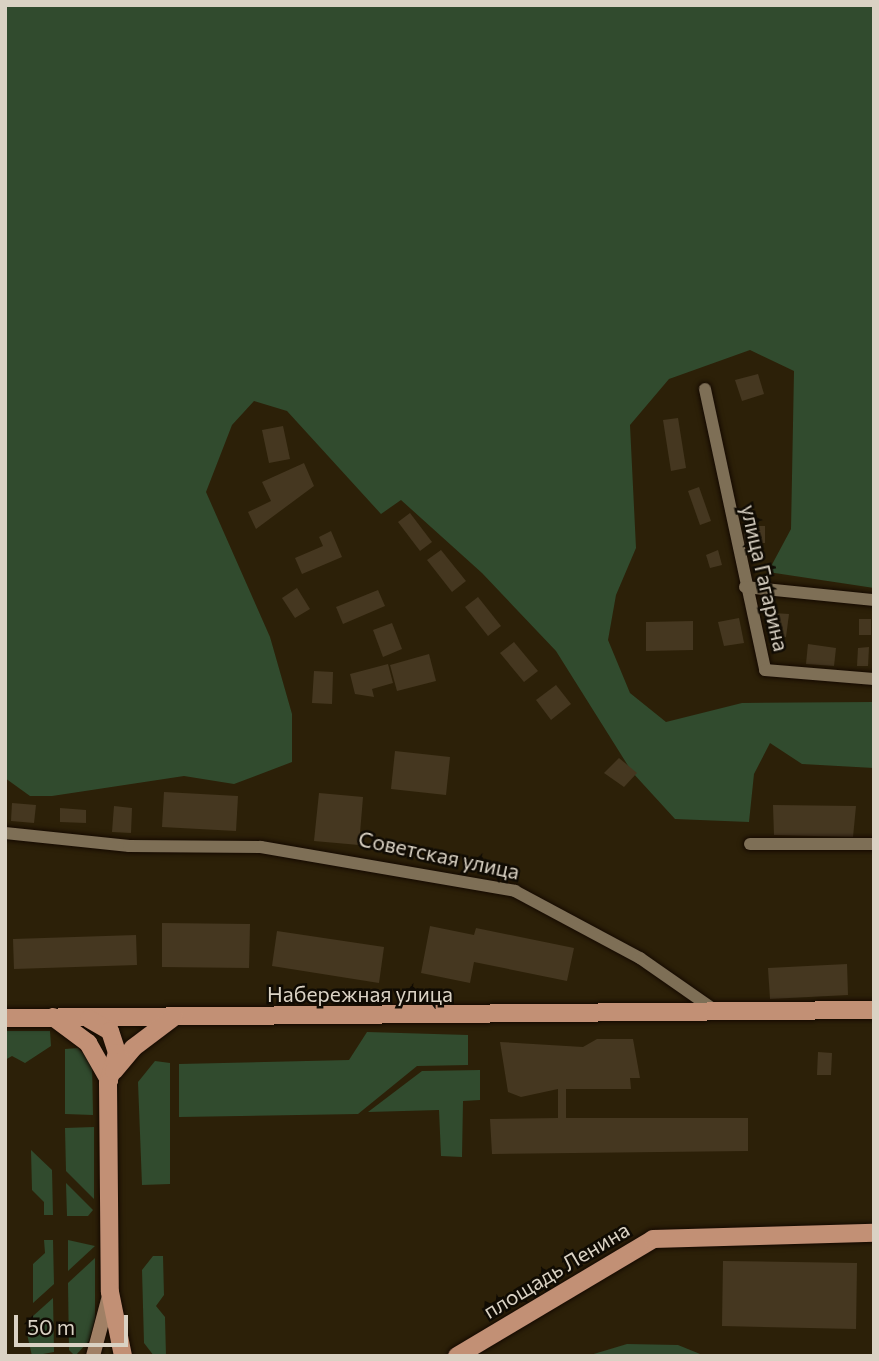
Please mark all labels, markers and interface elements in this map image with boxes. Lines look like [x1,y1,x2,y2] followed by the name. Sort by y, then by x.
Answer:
[736,502,794,654] street label: улица Гагарина
[356,826,522,884] street label: Советская улица
[267,981,453,1007] street label: Набережная улица
[478,1216,634,1324] street label: площадь Ленина
[18,1302,131,1346] scale bar
[27,1314,75,1339] text: 50 m

